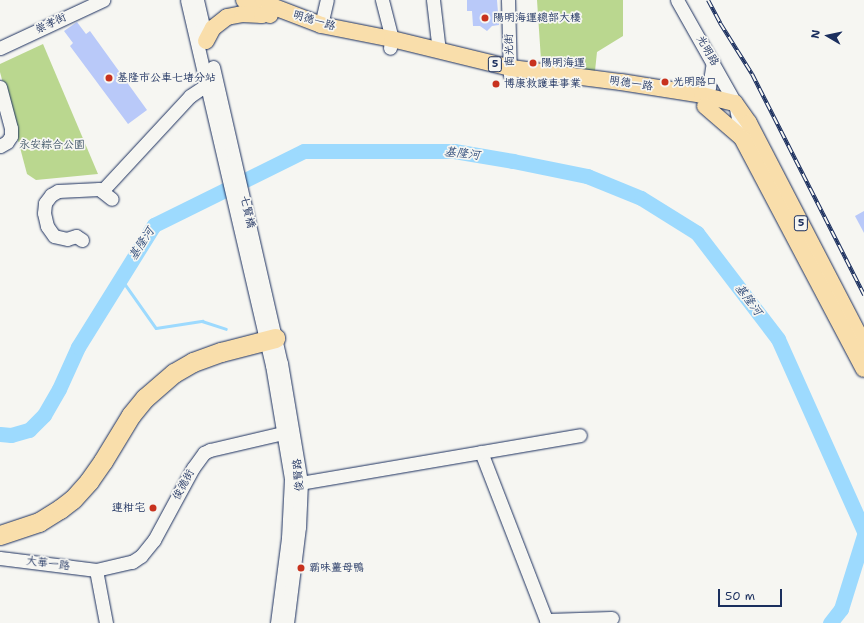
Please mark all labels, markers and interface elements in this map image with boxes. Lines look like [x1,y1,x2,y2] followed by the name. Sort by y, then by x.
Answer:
[291,8,337,34] street label: 明德一路
[33,11,69,37] street label: 崇孝街
[493,11,581,25] place label: 陽明海運總部大樓
[480,13,490,23] marker: 陽明海運總部大樓
[808,16,848,56] north arrow
[808,29,824,40] text: N
[503,33,517,67] street label: 南光街
[693,33,721,69] street label: 光明路
[487,56,503,72] road number: 5
[541,56,585,70] place label: 陽明海運
[528,58,538,68] marker: 陽明海運
[117,71,216,85] place label: 基隆市公車七堵分站
[104,73,114,83] marker: 基隆市公車七堵分站
[608,74,654,94] street label: 明德一路
[673,75,717,89] place label: 光明路口
[504,77,581,91] place label: 博康救護車事業
[660,77,670,87] marker: 光明路口
[491,79,501,89] marker: 博康救護車事業
[19,138,85,152] park label: 永安綜合公園
[443,145,481,163] water label: 基隆河
[237,194,257,230] street label: 七賢橋
[793,215,809,231] road number: 5
[126,225,158,263] water label: 基隆河
[731,281,765,319] water label: 基隆河
[291,458,307,492] street label: 俊賢路
[170,467,198,503] street label: 俊德街
[112,501,145,515] place label: 連柑宅
[148,503,158,513] marker: 連柑宅
[25,555,71,573] street label: 大華一路
[309,561,364,575] place label: 霸味薑母鴨
[296,563,306,573] marker: 霸味薑母鴨
[720,581,784,607] scale bar
[725,588,755,604] text: 50 m

